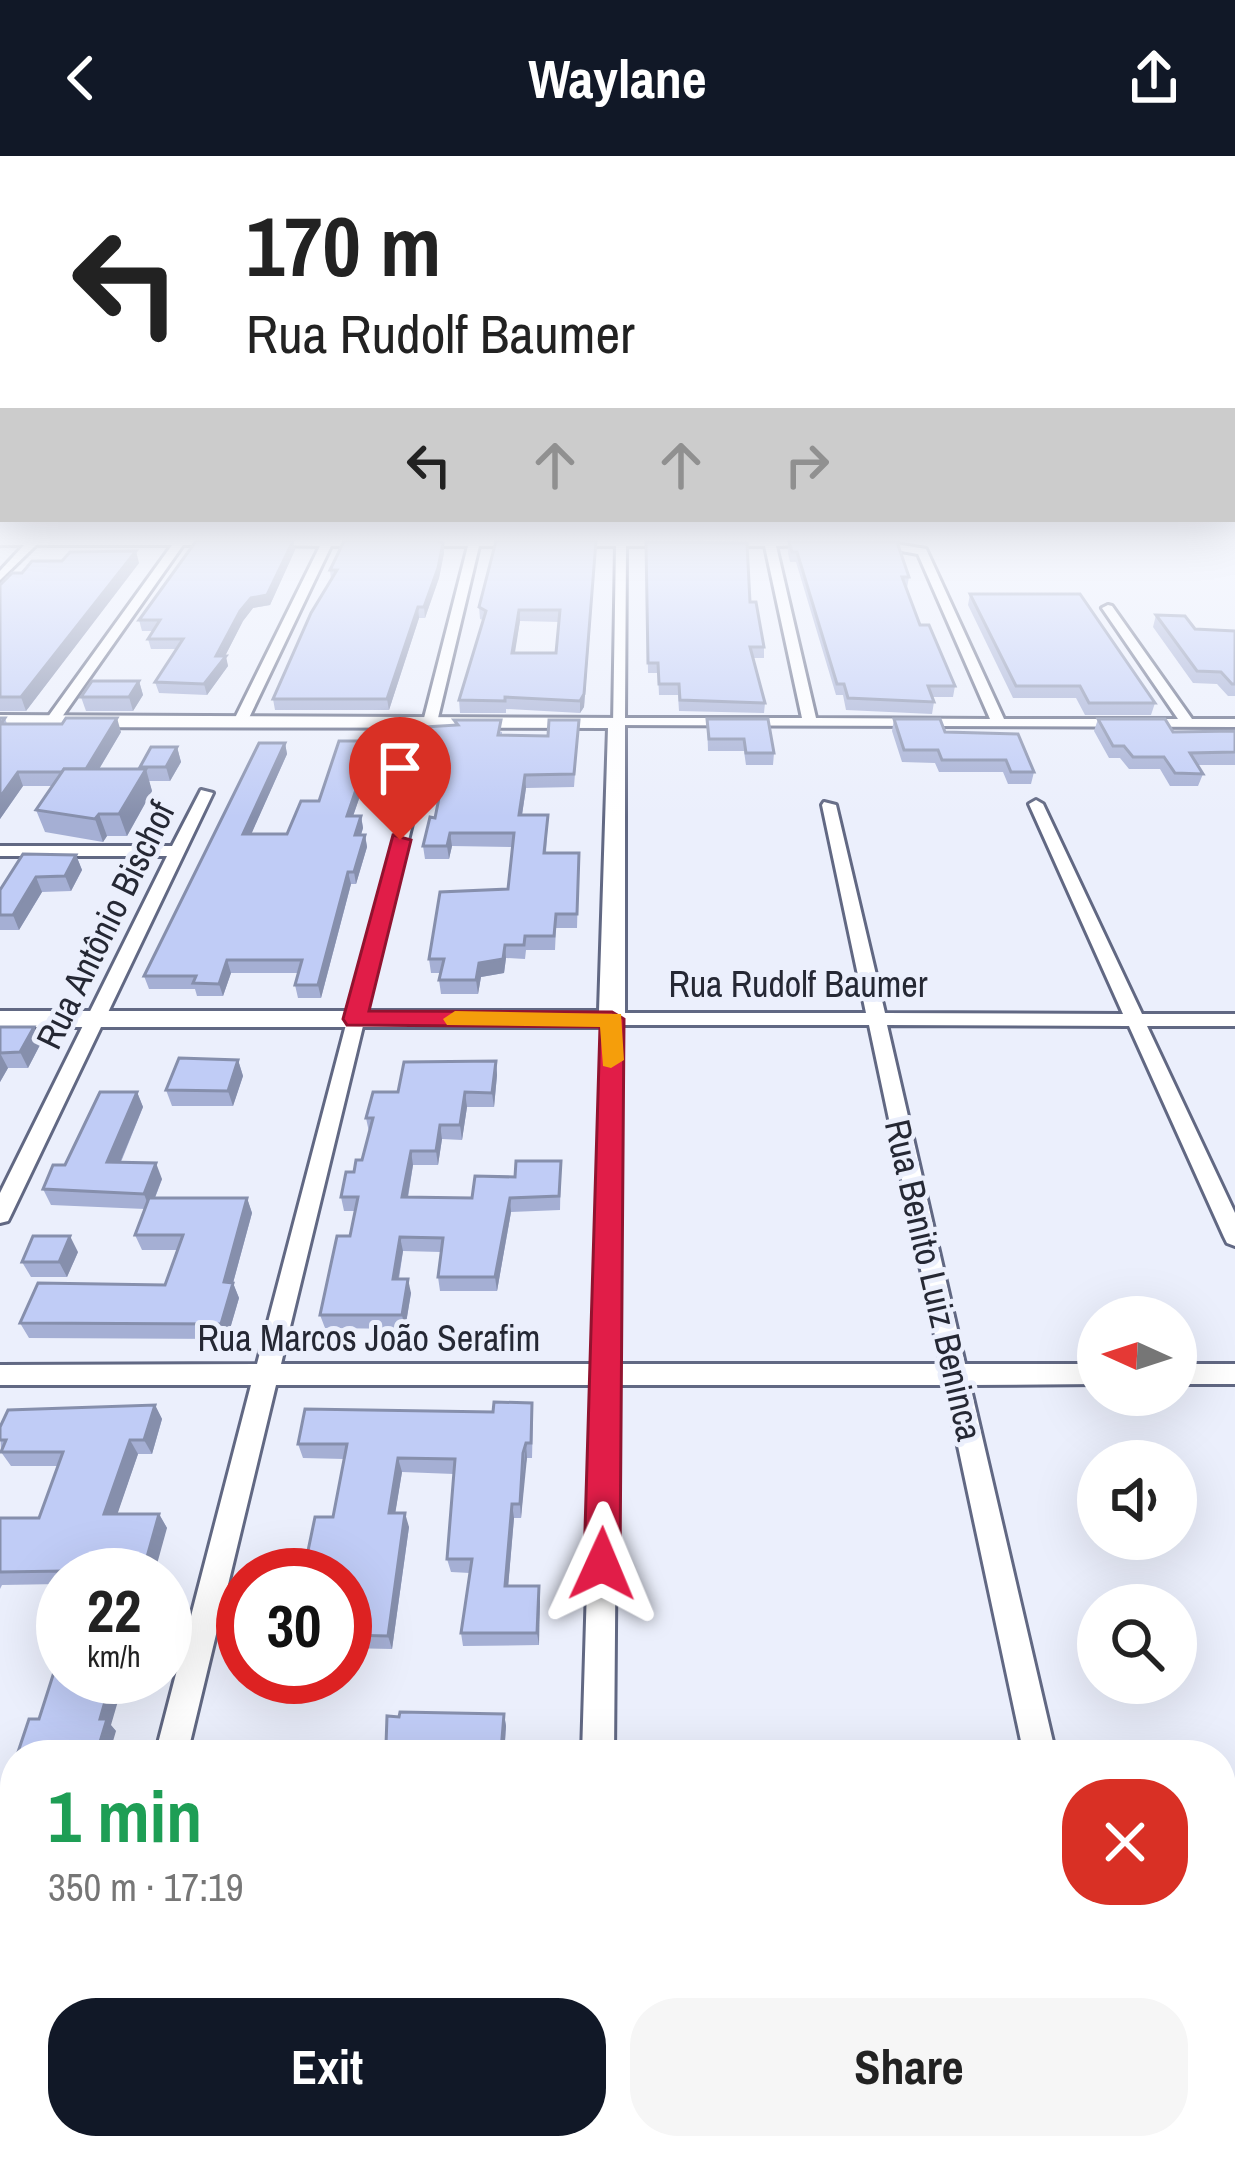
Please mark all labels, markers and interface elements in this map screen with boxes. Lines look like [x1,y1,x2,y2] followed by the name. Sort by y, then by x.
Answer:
[528,42,707,115] text: Waylane
[48,45,114,111] icon: back
[1121,45,1187,111] icon: share
[246,189,441,302] text: 170 m
[48,204,204,360] icon: left
[246,297,635,370] text: Rua Rudolf Baumer
[396,432,462,498] icon: left
[522,432,588,498] icon: ahead
[648,432,714,498] icon: ahead
[774,432,840,498] icon: right
[349,717,451,840] pin
[367,735,433,801] icon: arrive
[24,793,186,1056] street label: Rua Antônio Bischof
[668,960,928,1008] street label: Rua Rudolf Baumer
[874,1115,994,1445] street label: Rua Benito Luiz Beninca
[1077,1296,1197,1416] north arrow
[1077,1296,1197,1704] map controls
[198,1314,540,1362] street label: Rua Marcos João Serafim
[1077,1440,1197,1560] button: sound
[539,1501,665,1627] position arrow
[216,1548,372,1704] speed limit sign: 30
[87,1570,141,1651] text: 22
[1077,1584,1197,1704] button: search
[87,1636,141,1676] text: km/h
[48,1767,202,1864] text: 1 min
[1062,1779,1188,1905] button: close
[48,1861,244,1913] text: 350 m · 17:19
[48,1998,606,2136] button: Exit
[630,1998,1188,2136] button: Share

